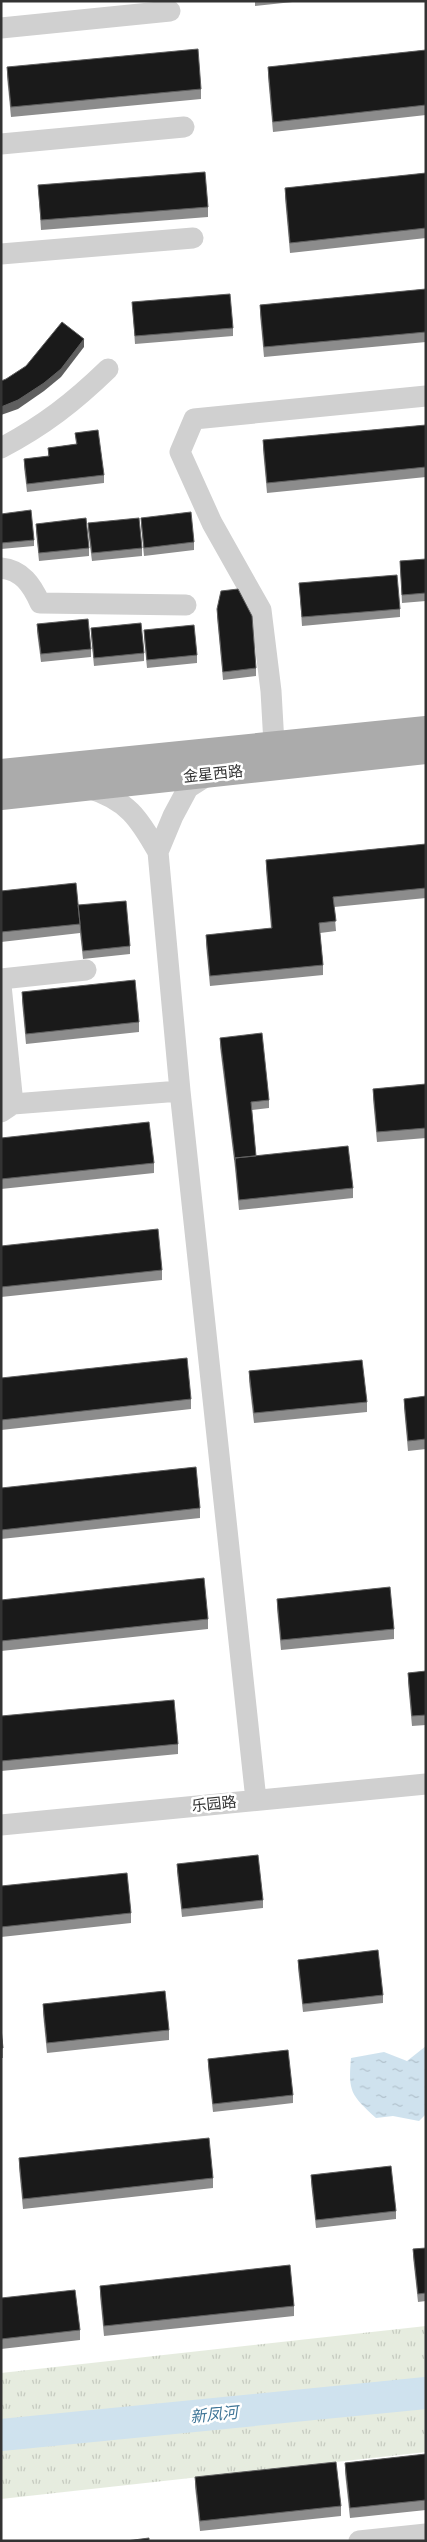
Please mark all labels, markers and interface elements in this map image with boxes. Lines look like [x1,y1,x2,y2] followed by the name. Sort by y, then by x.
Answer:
[182,762,244,786] street label: 金星西路
[191,1793,237,1815] street label: 乐园路
[189,2402,242,2426] water label: 新凤河

